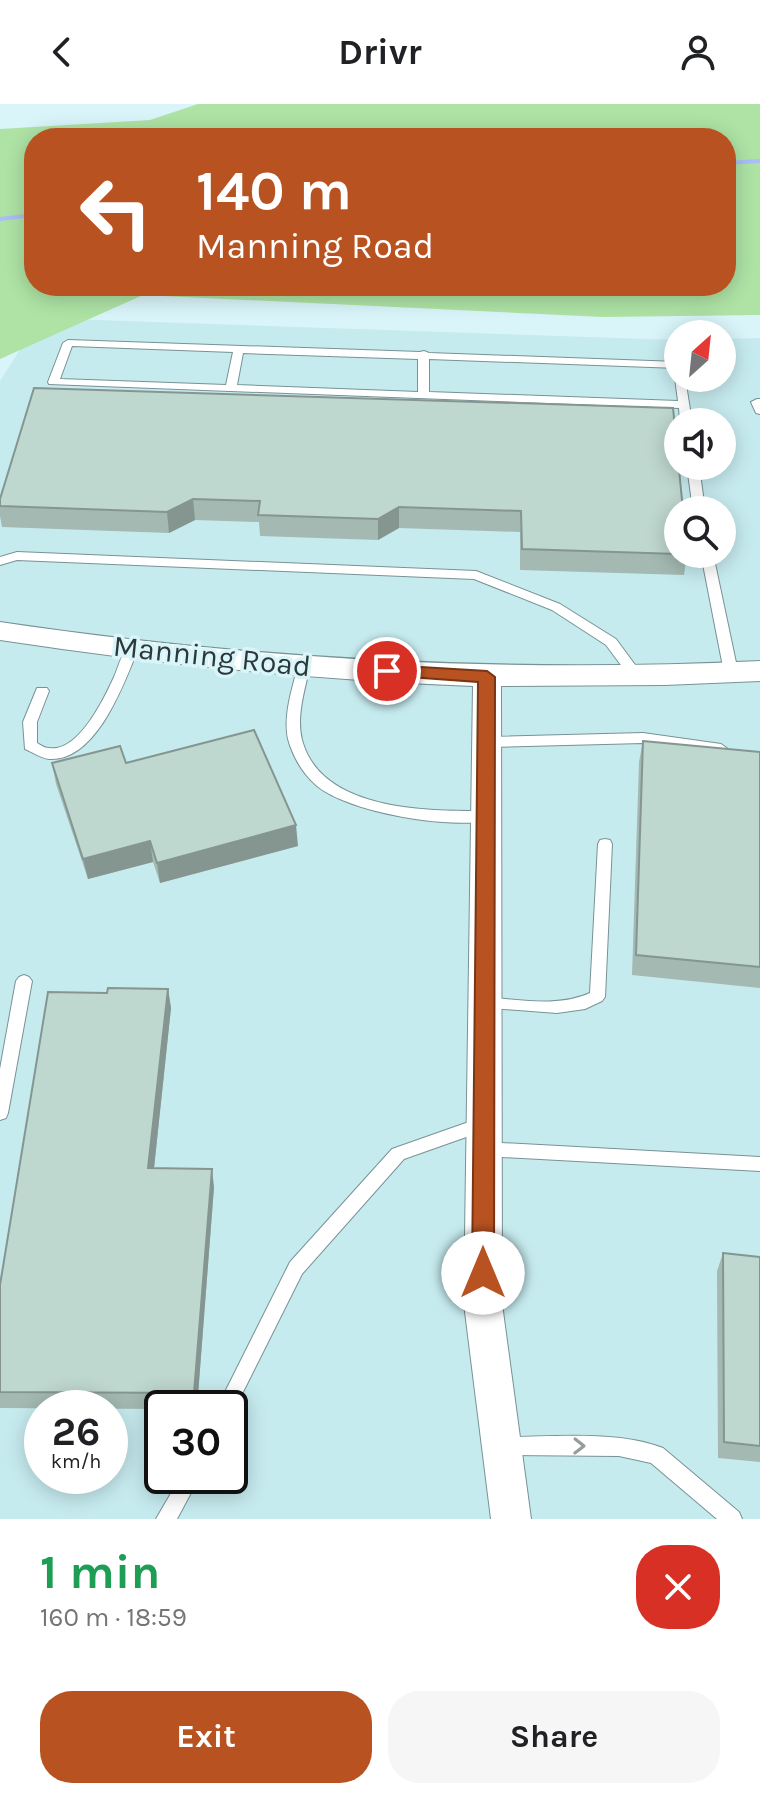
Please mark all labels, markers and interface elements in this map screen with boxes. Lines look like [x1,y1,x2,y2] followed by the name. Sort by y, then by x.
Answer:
[40,30,84,74] icon: back
[676,30,720,74] icon: person
[338,31,422,73] text: Drivr
[196,158,352,223] text: 140 m
[64,160,168,264] icon: left
[196,225,434,267] text: Manning Road
[664,320,736,392] north arrow
[664,320,736,568] map controls
[664,408,736,480] button: sound
[664,496,736,568] button: search
[112,628,312,684] street label: Manning Road
[353,637,421,705] pin
[365,649,409,693] icon: arrive
[441,1231,525,1315] position arrow
[144,1390,248,1494] speed limit sign: 30
[52,1408,100,1455] text: 26
[573,1438,586,1455] one-way arrow
[51,1450,101,1473] text: km/h
[40,1544,160,1600] text: 1 min
[636,1545,720,1629] button: close
[40,1602,187,1633] text: 160 m · 18:59
[40,1691,372,1783] button: Exit
[388,1691,720,1783] button: Share

